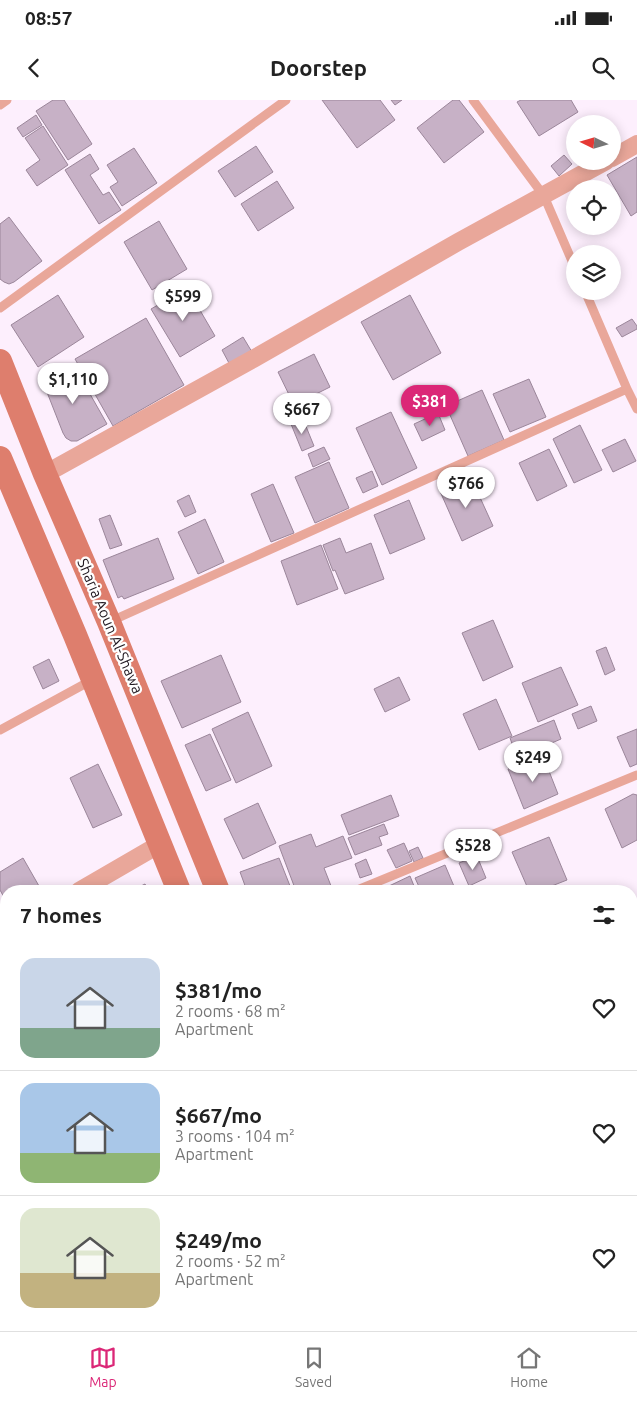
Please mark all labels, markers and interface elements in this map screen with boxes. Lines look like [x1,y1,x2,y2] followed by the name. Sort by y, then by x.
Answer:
[25,7,73,29] text: 08:57
[20,54,48,82] icon: back
[589,54,617,82] icon: search
[270,55,367,80] text: Doorstep
[566,115,621,170] north arrow
[566,115,621,300] map controls
[566,180,621,235] button: locate
[566,245,621,300] button: layers
[153,280,213,322] pin: $599
[165,287,201,305] text: $599
[32,362,114,405] pin: $1,110
[48,370,98,388] text: $1,110
[400,384,460,427] pin: $381
[272,392,332,435] pin: $667
[412,392,448,410] text: $381
[284,400,320,418] text: $667
[436,466,496,509] pin: $766
[448,474,484,492] text: $766
[74,556,147,696] street label: Sharia Aoun Al-Shawa
[503,740,563,783] pin: $249
[515,748,551,766] text: $249
[443,828,503,871] pin: $528
[455,836,491,854] text: $528
[590,901,618,929] icon: filters
[20,903,102,927] text: 7 homes
[60,978,120,1038] icon: home
[175,978,262,1002] text: $381/mo
[590,994,618,1022] icon: heart
[175,1002,286,1020] text: 2 rooms · 68 m²
[175,1020,253,1038] text: Apartment
[60,1103,120,1163] icon: home
[175,1103,262,1127] text: $667/mo
[590,1119,618,1147] icon: heart
[175,1127,295,1145] text: 3 rooms · 104 m²
[175,1145,253,1163] text: Apartment
[60,1228,120,1288] icon: home
[175,1228,262,1252] text: $249/mo
[590,1244,618,1272] icon: heart
[175,1252,286,1270] text: 2 rooms · 52 m²
[175,1270,253,1288] text: Apartment
[89,1344,117,1390] tab: Map
[295,1344,332,1390] tab: Saved
[510,1344,548,1390] tab: Home

